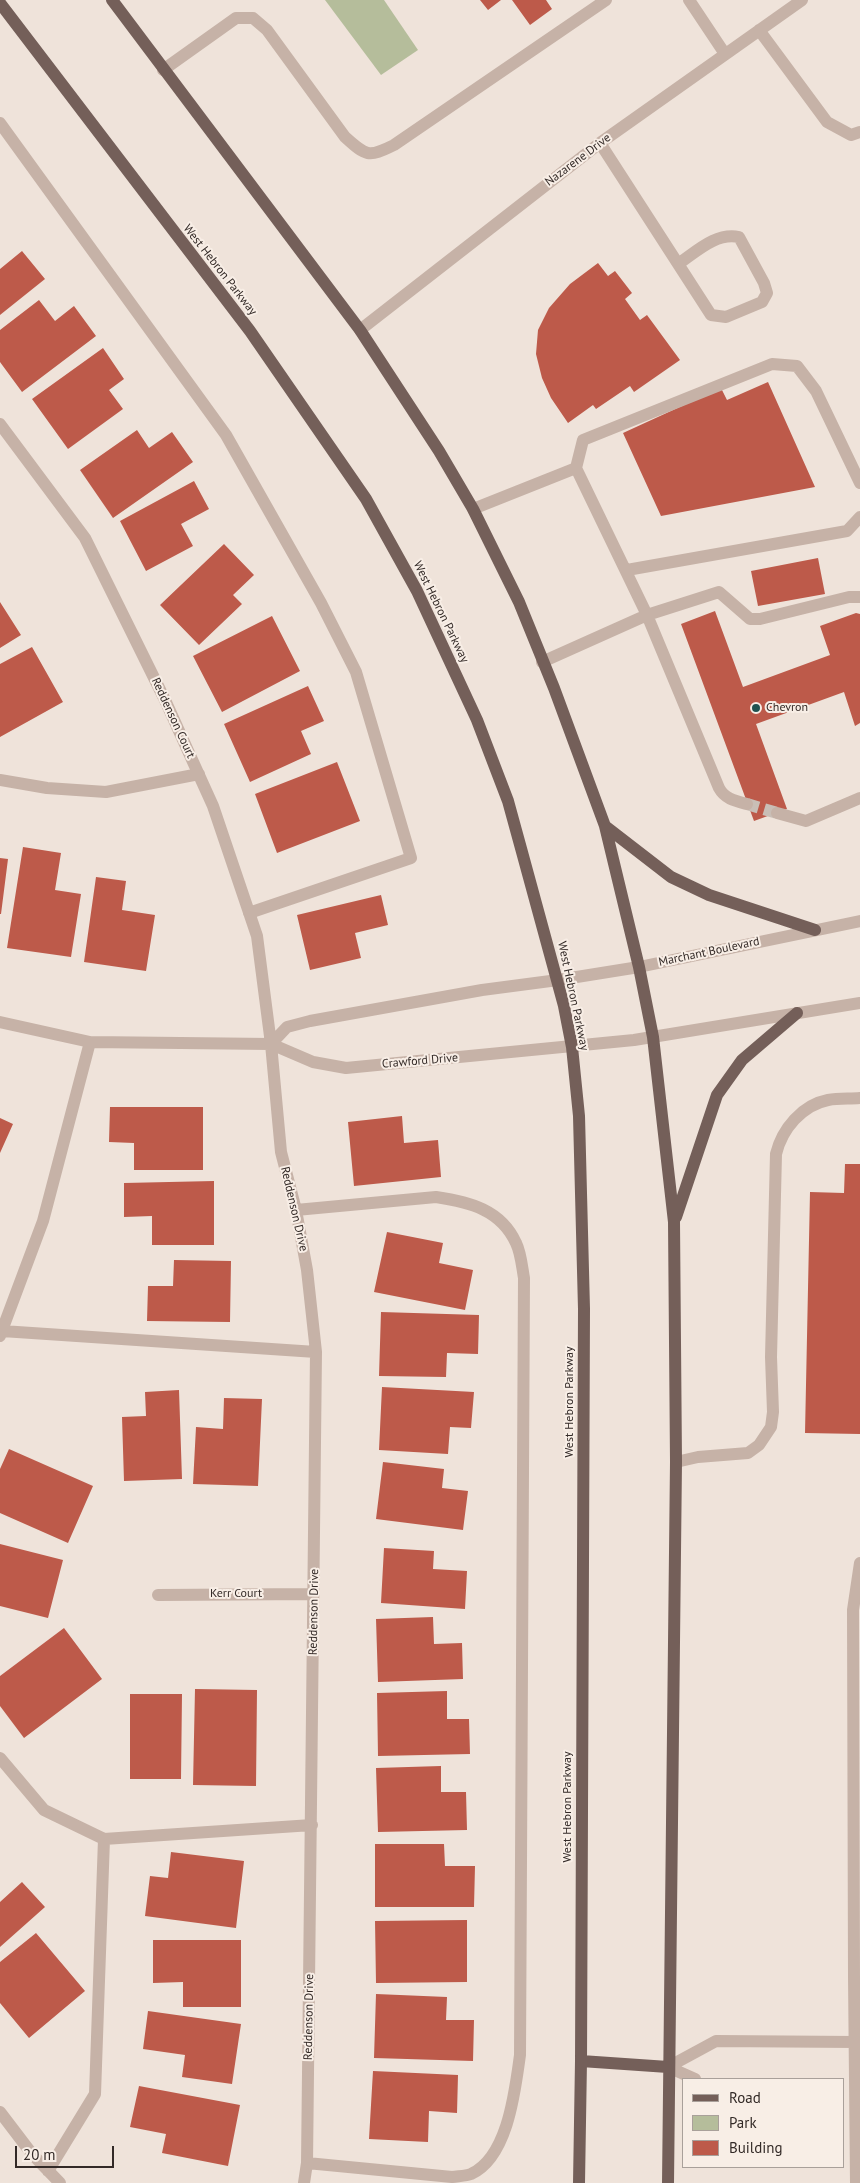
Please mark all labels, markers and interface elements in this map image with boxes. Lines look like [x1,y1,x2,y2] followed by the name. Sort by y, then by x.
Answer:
[542,131,614,189] street label: Nazarene Drive
[180,222,260,318] street label: West Hebron Parkway
[410,559,472,665] street label: West Hebron Parkway
[148,675,198,761] street label: Reddenson Court
[766,701,808,715] place label: Chevron
[750,702,762,714] marker: Chevron
[657,934,761,970] street label: Marchant Boulevard
[554,940,592,1052] street label: West Hebron Parkway
[381,1051,459,1071] street label: Crawford Drive
[277,1165,311,1253] street label: Reddenson Drive
[563,1346,577,1458] street label: West Hebron Parkway
[306,1569,322,1655] street label: Reddenson Drive
[210,1587,262,1601] street label: Kerr Court
[561,1751,575,1863] street label: West Hebron Parkway
[301,1974,317,2060] street label: Reddenson Drive
[682,2078,845,2168] legend
[729,2088,761,2107] text: Road
[729,2113,757,2132] text: Park
[18,2136,116,2168] scale bar
[729,2138,783,2157] text: Building
[23,2145,56,2164] text: 20 m

